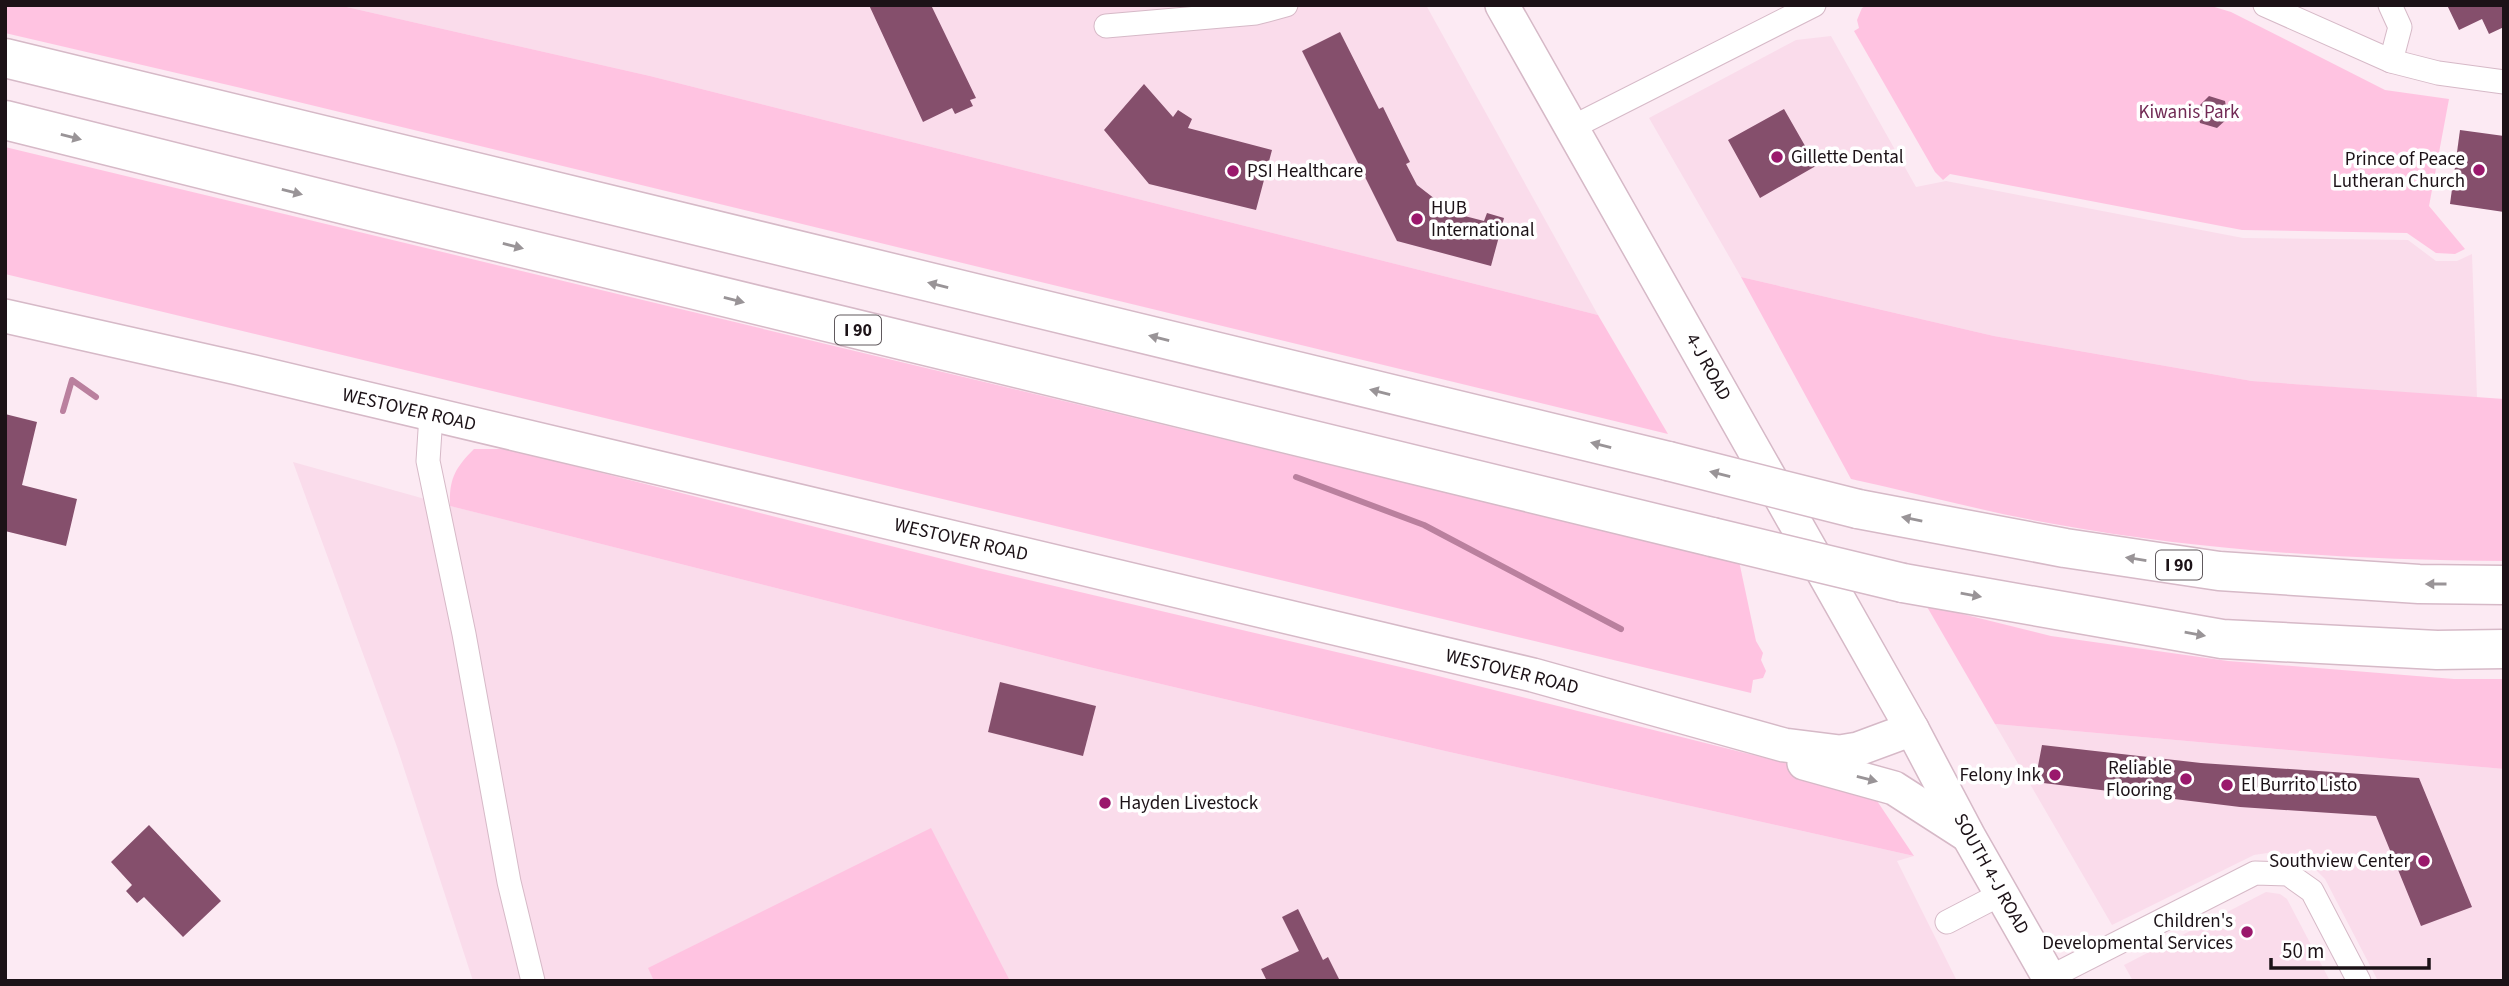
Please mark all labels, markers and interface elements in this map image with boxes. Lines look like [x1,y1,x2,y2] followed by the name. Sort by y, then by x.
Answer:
[2138,99,2240,126] park label: Kiwanis Park
[61,132,83,143] one-way arrow
[1791,144,1904,171] place label: Gillette Dental
[2333,146,2465,195] place label: Prince of Peace Lutheran Church
[1769,149,1785,165] marker: Gillette Dental
[1247,158,1363,185] place label: PSI Healthcare
[2471,162,2487,178] marker: Prince of Peace Lutheran Church
[1225,163,1241,179] marker: PSI Healthcare
[281,187,303,198] one-way arrow
[1431,195,1535,244] place label: HUB International
[1409,211,1425,227] marker: HUB International
[502,241,524,252] one-way arrow
[927,279,949,290] one-way arrow
[723,294,745,305] one-way arrow
[835,316,881,344] road number: I 90
[1678,328,1738,406] street label: 4-J ROAD
[1148,333,1170,344] one-way arrow
[339,381,479,439] street label: WESTOVER ROAD
[1369,386,1391,397] one-way arrow
[1590,439,1612,450] one-way arrow
[1709,469,1731,480] one-way arrow
[891,511,1031,569] street label: WESTOVER ROAD
[1901,513,1923,524] one-way arrow
[2156,550,2202,580] road number: I 90
[2125,553,2147,564] one-way arrow
[2424,578,2446,590] one-way arrow
[1960,590,1982,601] one-way arrow
[2184,629,2206,640] one-way arrow
[1442,642,1582,702] street label: WESTOVER ROAD
[2106,755,2172,804] place label: Reliable Flooring
[1959,762,2042,789] place label: Felony Ink
[2047,767,2063,783] marker: Felony Ink
[2178,771,2194,787] marker: Reliable Flooring
[2241,772,2357,799] place label: El Burrito Listo
[1857,775,1878,785] one-way arrow
[2219,777,2235,793] marker: El Burrito Listo
[1119,790,1259,817] place label: Hayden Livestock
[1097,795,1113,811] marker: Hayden Livestock
[1947,809,2035,939] street label: SOUTH 4-J ROAD
[2269,848,2410,875] place label: Southview Center
[2416,853,2432,869] marker: Southview Center
[2042,908,2233,957] place label: Children's Developmental Services
[2239,924,2255,940] marker: Children's Developmental Services
[2271,926,2428,970] scale bar
[2282,936,2324,966] text: 50 m

